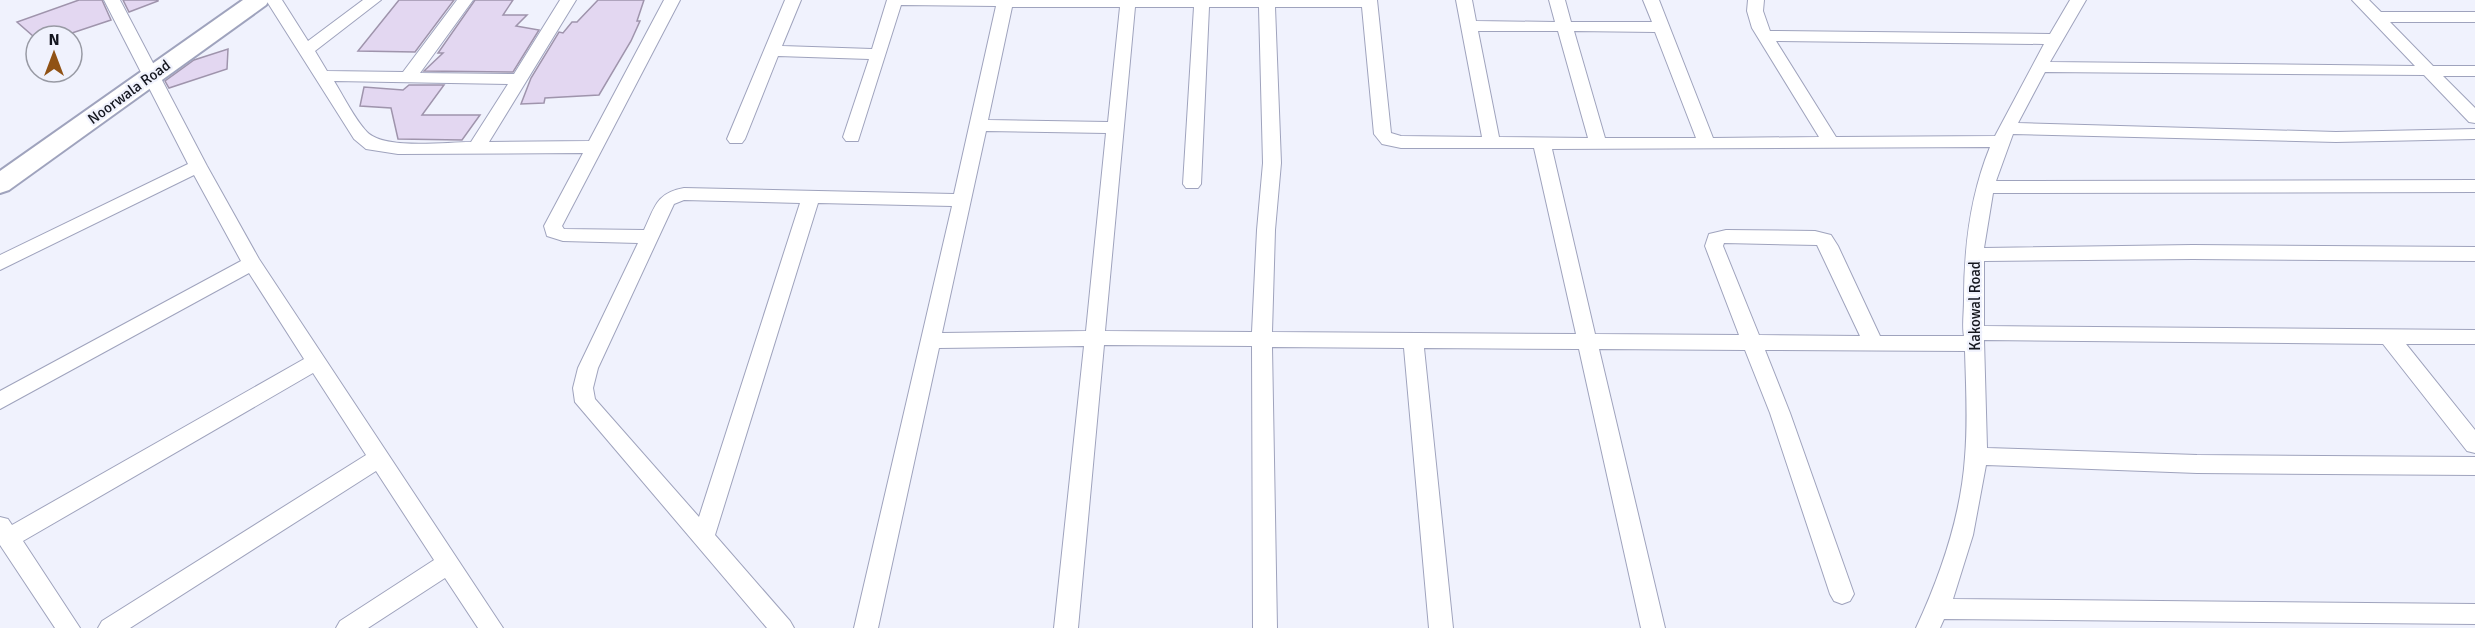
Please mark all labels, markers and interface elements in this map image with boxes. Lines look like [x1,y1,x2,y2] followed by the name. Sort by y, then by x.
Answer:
[24,24,84,84] north arrow
[48,30,60,50] text: N
[84,56,174,128] street label: Noorwala Road
[1966,261,1984,351] street label: Kakowal Road

